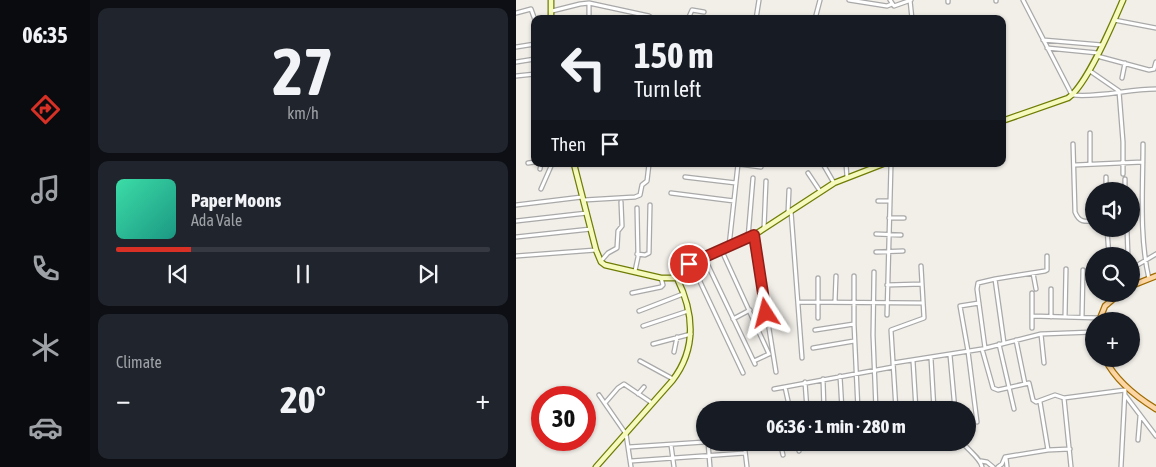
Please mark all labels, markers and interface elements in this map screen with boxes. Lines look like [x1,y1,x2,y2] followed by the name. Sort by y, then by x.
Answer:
[22,22,68,48] text: 06:35
[272,34,334,109] text: 27
[551,35,616,100] icon: left
[634,35,713,75] text: 150 m
[634,76,701,102] text: Turn left
[28,92,63,127] icon: directions
[287,104,319,122] text: km/h
[596,130,624,158] icon: arrive
[551,133,586,155] text: Then
[28,172,63,207] icon: music
[1085,182,1140,367] map controls
[1085,182,1140,237] button: sound
[191,189,281,211] text: Paper Moons
[191,211,242,229] text: Ada Vale
[668,243,710,285] pin
[1085,247,1140,302] button: search
[675,250,703,278] icon: arrive
[28,251,63,286] icon: phone
[164,260,192,288] icon: previous
[289,260,317,288] icon: pause
[414,260,442,288] icon: next
[739,286,791,338] position arrow
[1085,312,1140,367] button: +
[28,330,63,365] icon: climate
[116,353,162,371] text: Climate
[280,378,326,421] text: 20°
[116,383,131,415] text: −
[475,383,490,415] text: +
[531,386,596,451] speed limit sign: 30
[28,410,63,445] icon: car
[766,415,906,437] text: 06:36 · 1 min · 280 m

